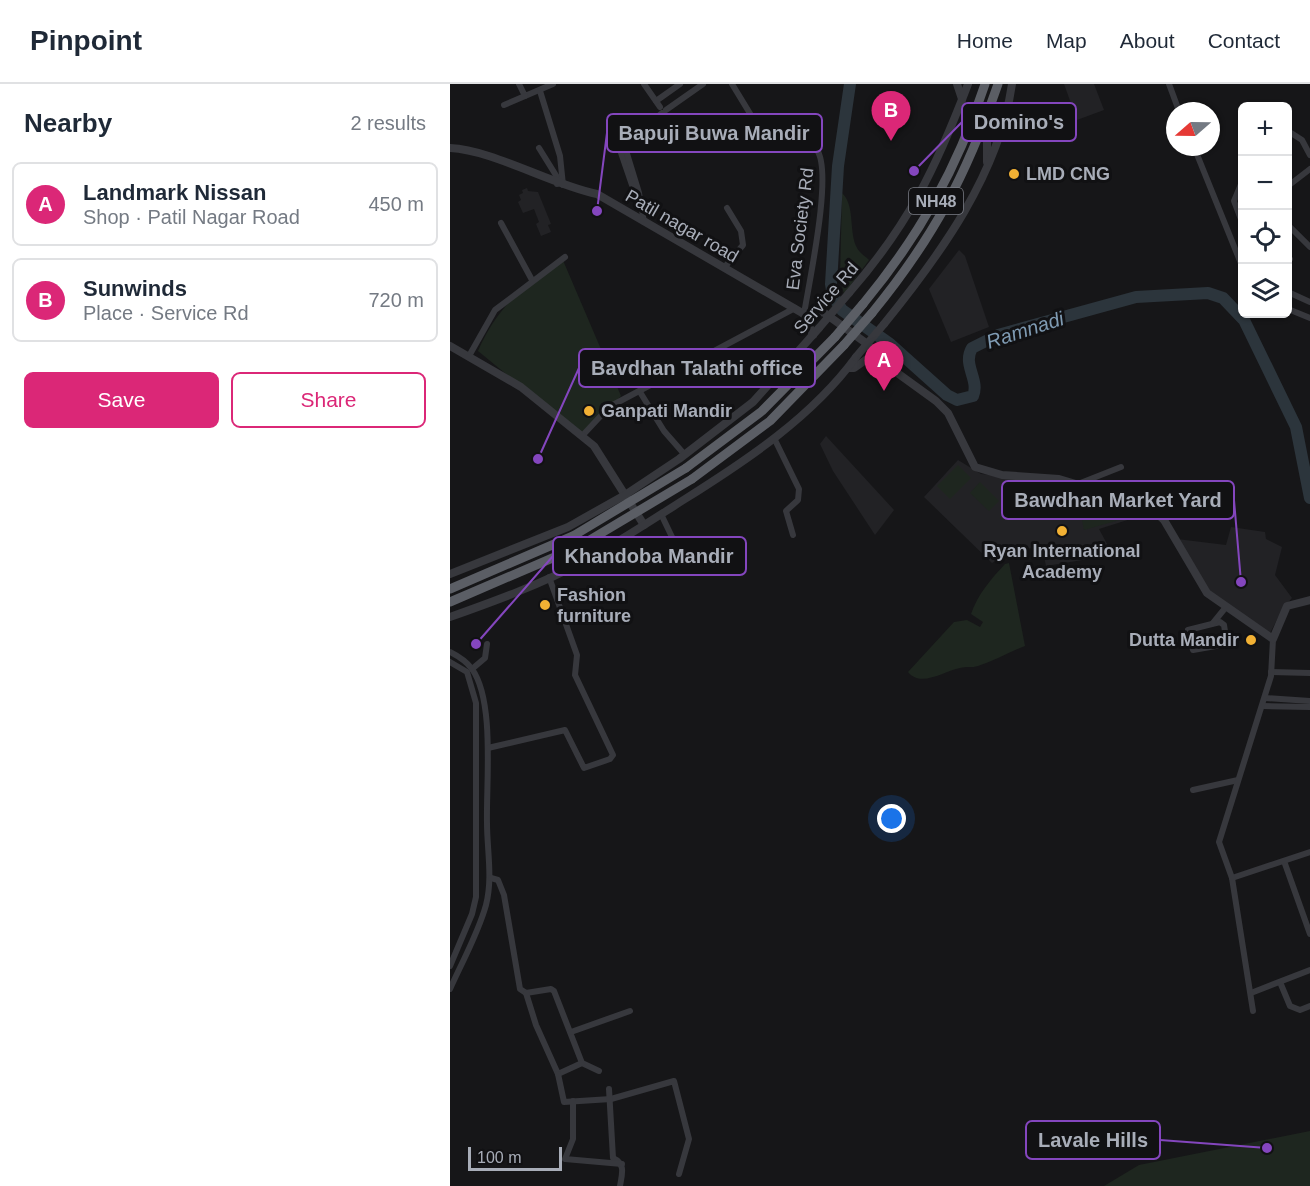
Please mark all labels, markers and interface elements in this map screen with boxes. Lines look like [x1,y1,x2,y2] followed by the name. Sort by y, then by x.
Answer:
[30,25,142,56] text: Pinpoint
[957,29,1013,52] text: Home
[1046,29,1087,52] text: Map
[1120,29,1175,52] text: About
[1208,29,1280,52] text: Contact
[872,92,910,141] pin: B
[1166,102,1220,156] north arrow
[1238,102,1292,318] map controls
[1238,102,1292,156] button: +
[962,103,1076,141] callout: Domino's
[24,108,112,138] text: Nearby
[974,111,1064,133] text: Domino's
[350,112,426,134] text: 2 results
[607,114,822,152] callout: Bapuji Buwa Mandir
[618,122,810,144] text: Bapuji Buwa Mandir
[1238,156,1292,210] button: −
[1026,164,1110,184] place label: LMD CNG
[783,167,817,291] street label: Eva Society Rd
[1007,167,1021,181] marker: LMD CNG
[83,180,266,205] text: Landmark Nissan
[622,186,742,266] street label: Patil nagar road
[909,188,963,214] road number: NH48
[38,193,53,215] text: A
[368,193,424,215] text: 450 m
[83,206,300,228] text: Shop · Patil Nagar Road
[1238,210,1292,264] button: locate
[790,258,862,338] street label: Service Rd
[1238,264,1292,318] button: layers
[83,276,187,301] text: Sunwinds
[38,289,53,311] text: B
[368,289,424,311] text: 720 m
[83,302,249,324] text: Place · Service Rd
[984,307,1067,353] water label: Ramnadi
[864,342,904,391] pin: A
[579,349,815,387] callout: Bavdhan Talathi office
[591,357,803,379] text: Bavdhan Talathi office
[24,372,219,428] button: Save
[231,372,426,428] button: Share
[601,401,732,421] place label: Ganpati Mandir
[582,404,596,418] marker: Ganpati Mandir
[1002,481,1234,519] callout: Bawdhan Market Yard
[1014,489,1222,511] text: Bawdhan Market Yard
[1055,524,1069,538] marker: Ryan International Academy
[553,537,746,575] callout: Khandoba Mandir
[983,541,1141,582] place label: Ryan International Academy
[565,545,734,567] text: Khandoba Mandir
[557,585,631,626] place label: Fashion furniture
[538,598,552,612] marker: Fashion furniture
[1129,630,1239,650] place label: Dutta Mandir
[1244,633,1258,647] marker: Dutta Mandir
[877,804,906,833] your location
[1026,1121,1160,1159] callout: Lavale Hills
[1038,1129,1148,1151] text: Lavale Hills
[468,1144,562,1172] scale bar
[477,1149,521,1166] text: 100 m

